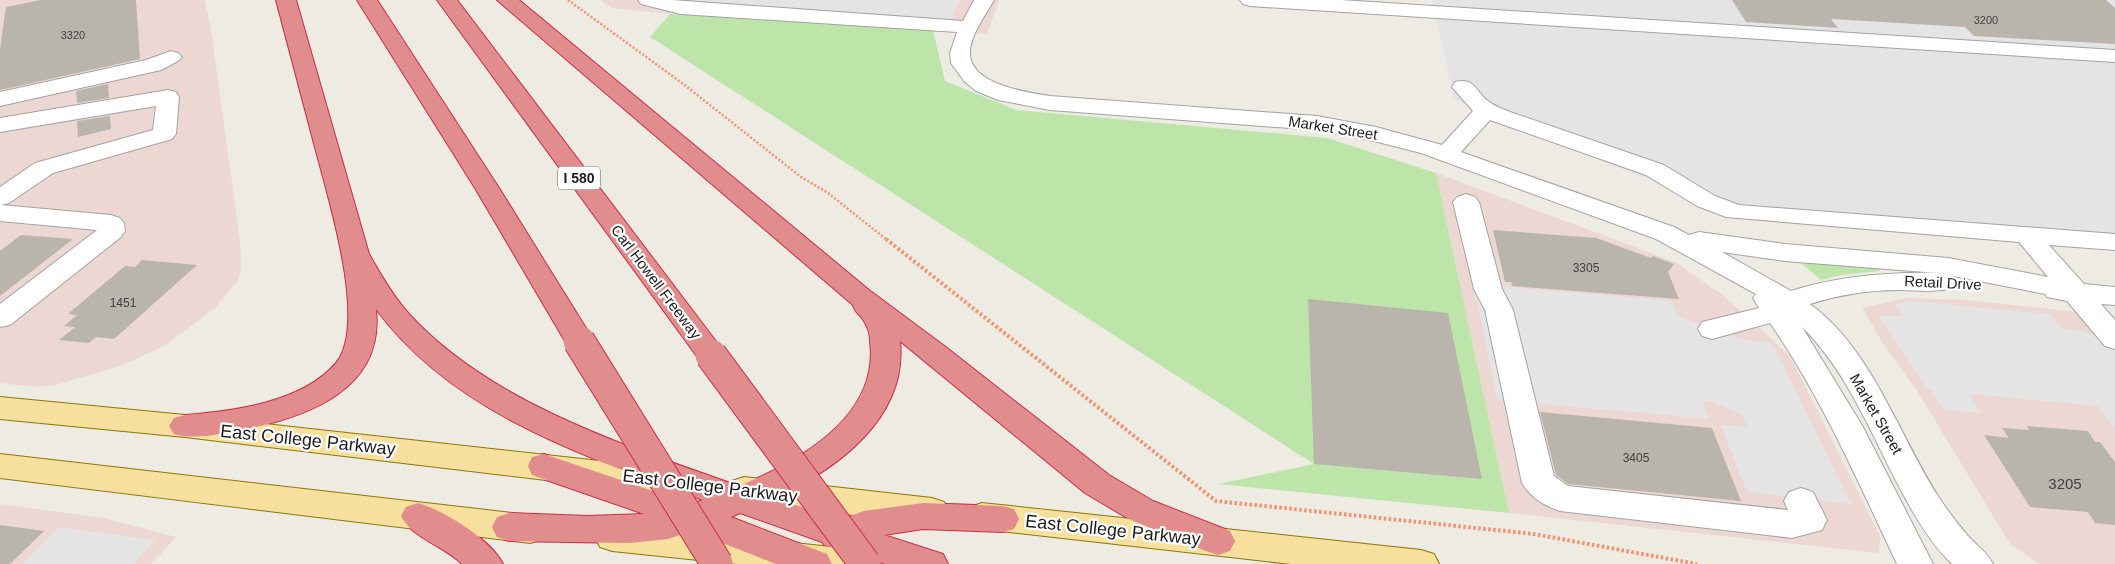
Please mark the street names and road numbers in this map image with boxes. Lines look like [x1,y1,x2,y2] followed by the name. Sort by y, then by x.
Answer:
[1287,112,1380,143] street label: Market Street
[558,167,600,190] road number: I 580
[608,221,705,342] street label: Carl Howell Freeway
[1904,272,1982,293] street label: Retail Drive
[1847,371,1907,458] street label: Market Street
[219,421,397,459] street label: East College Parkway
[621,465,799,507] street label: East College Parkway
[1024,511,1202,549] street label: East College Parkway

